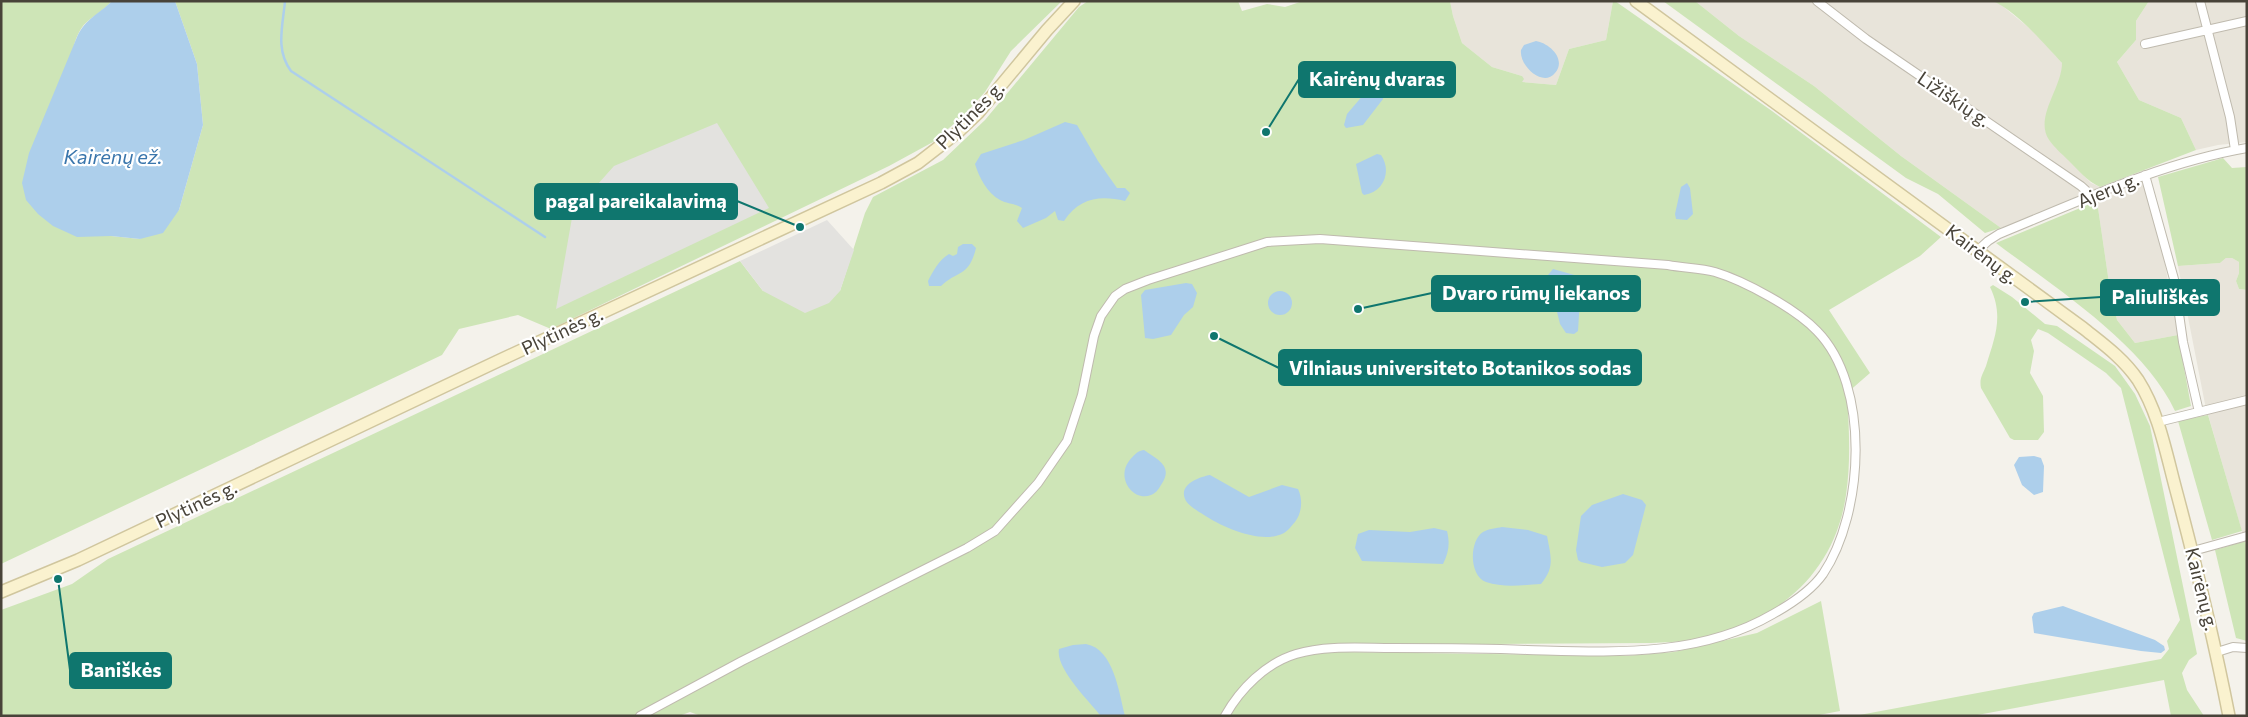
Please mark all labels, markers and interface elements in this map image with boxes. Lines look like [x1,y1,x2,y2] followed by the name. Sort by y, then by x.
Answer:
[1299,62,1455,97] callout: Kairėnų dvaras
[1309,66,1445,90] text: Kairėnų dvaras
[1913,66,1995,131] street label: Ližiškių g.
[931,76,1009,154] street label: Plytinės g.
[64,144,162,168] water label: Kairėnų ež.
[2074,167,2142,212] street label: Ajerų g.
[535,184,737,219] callout: pagal pareikalavimą
[545,188,727,212] text: pagal pareikalavimą
[1942,219,2023,288] street label: Kairėnų g.
[1432,276,1640,311] callout: Dvaro rūmų liekanos
[1442,280,1630,304] text: Dvaro rūmų liekanos
[2101,280,2219,315] callout: Paliuliškės
[2111,284,2209,308] text: Paliuliškės
[517,302,606,359] street label: Plytinės g.
[1279,350,1641,385] callout: Vilniaus universiteto Botanikos sodas
[1289,355,1631,379] text: Vilniaus universiteto Botanikos sodas
[151,475,240,532] street label: Plytinės g.
[2181,545,2224,633] street label: Kairėnų g.
[70,653,171,688] callout: Baniškės
[80,657,162,681] text: Baniškės

